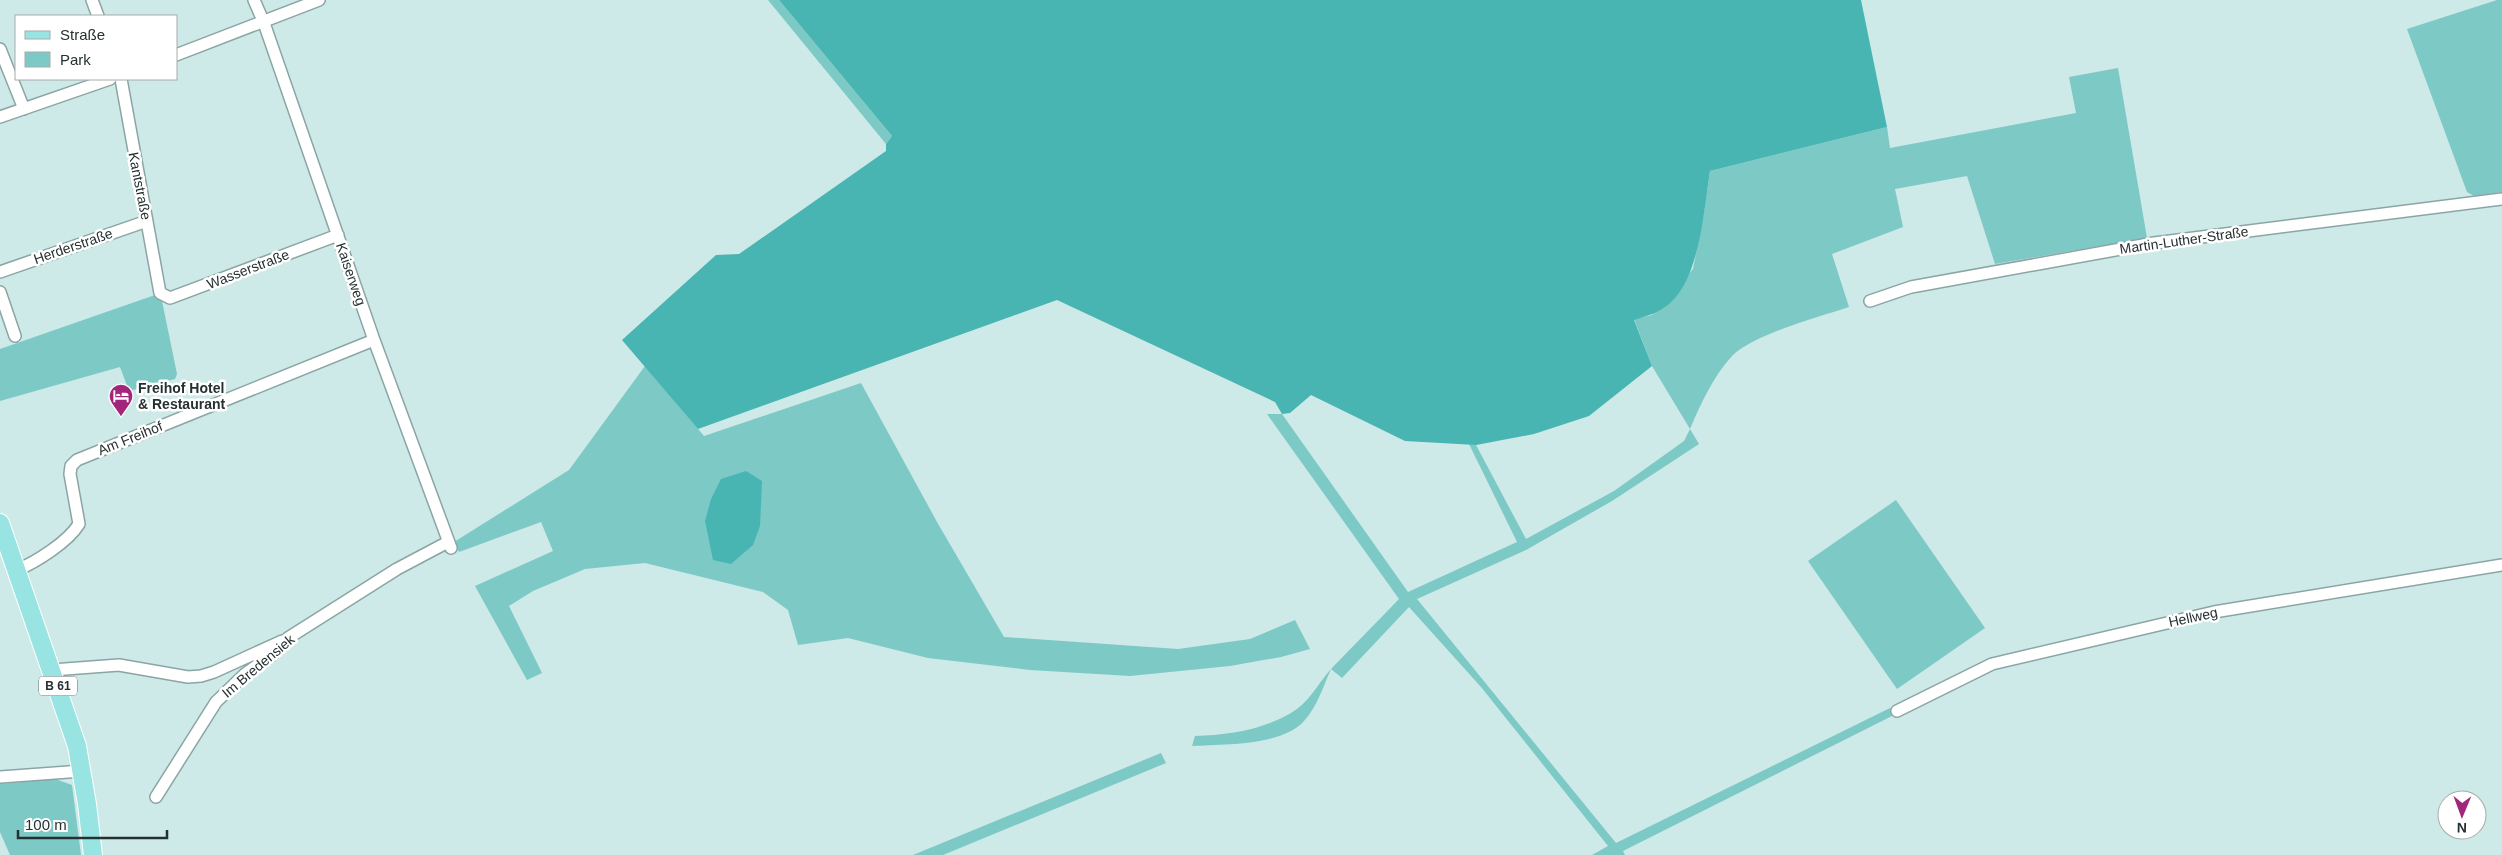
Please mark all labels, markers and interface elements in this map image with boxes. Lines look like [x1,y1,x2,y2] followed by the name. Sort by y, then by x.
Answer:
[15,15,178,80] legend
[60,26,105,43] text: Straße
[60,51,91,68] text: Park
[126,151,154,221] street label: Kantstraße
[2119,223,2250,257] street label: Martin-Luther-Straße
[31,225,115,267] street label: Herderstraße
[333,240,369,308] street label: Kaiserweg
[205,246,291,292] street label: Wasserstraße
[138,380,225,412] place label: Freihof Hotel & Restaurant
[108,383,134,417] hotel icon: Freihof Hotel & Restaurant
[95,418,165,458] street label: Am Freihof
[2167,604,2219,630] street label: Hellweg
[219,630,298,701] street label: Im Bredensiek
[39,676,77,696] road number: B 61
[2437,790,2487,840] north arrow
[18,808,166,840] scale bar
[25,816,67,833] text: 100 m
[2457,820,2467,836] text: N

